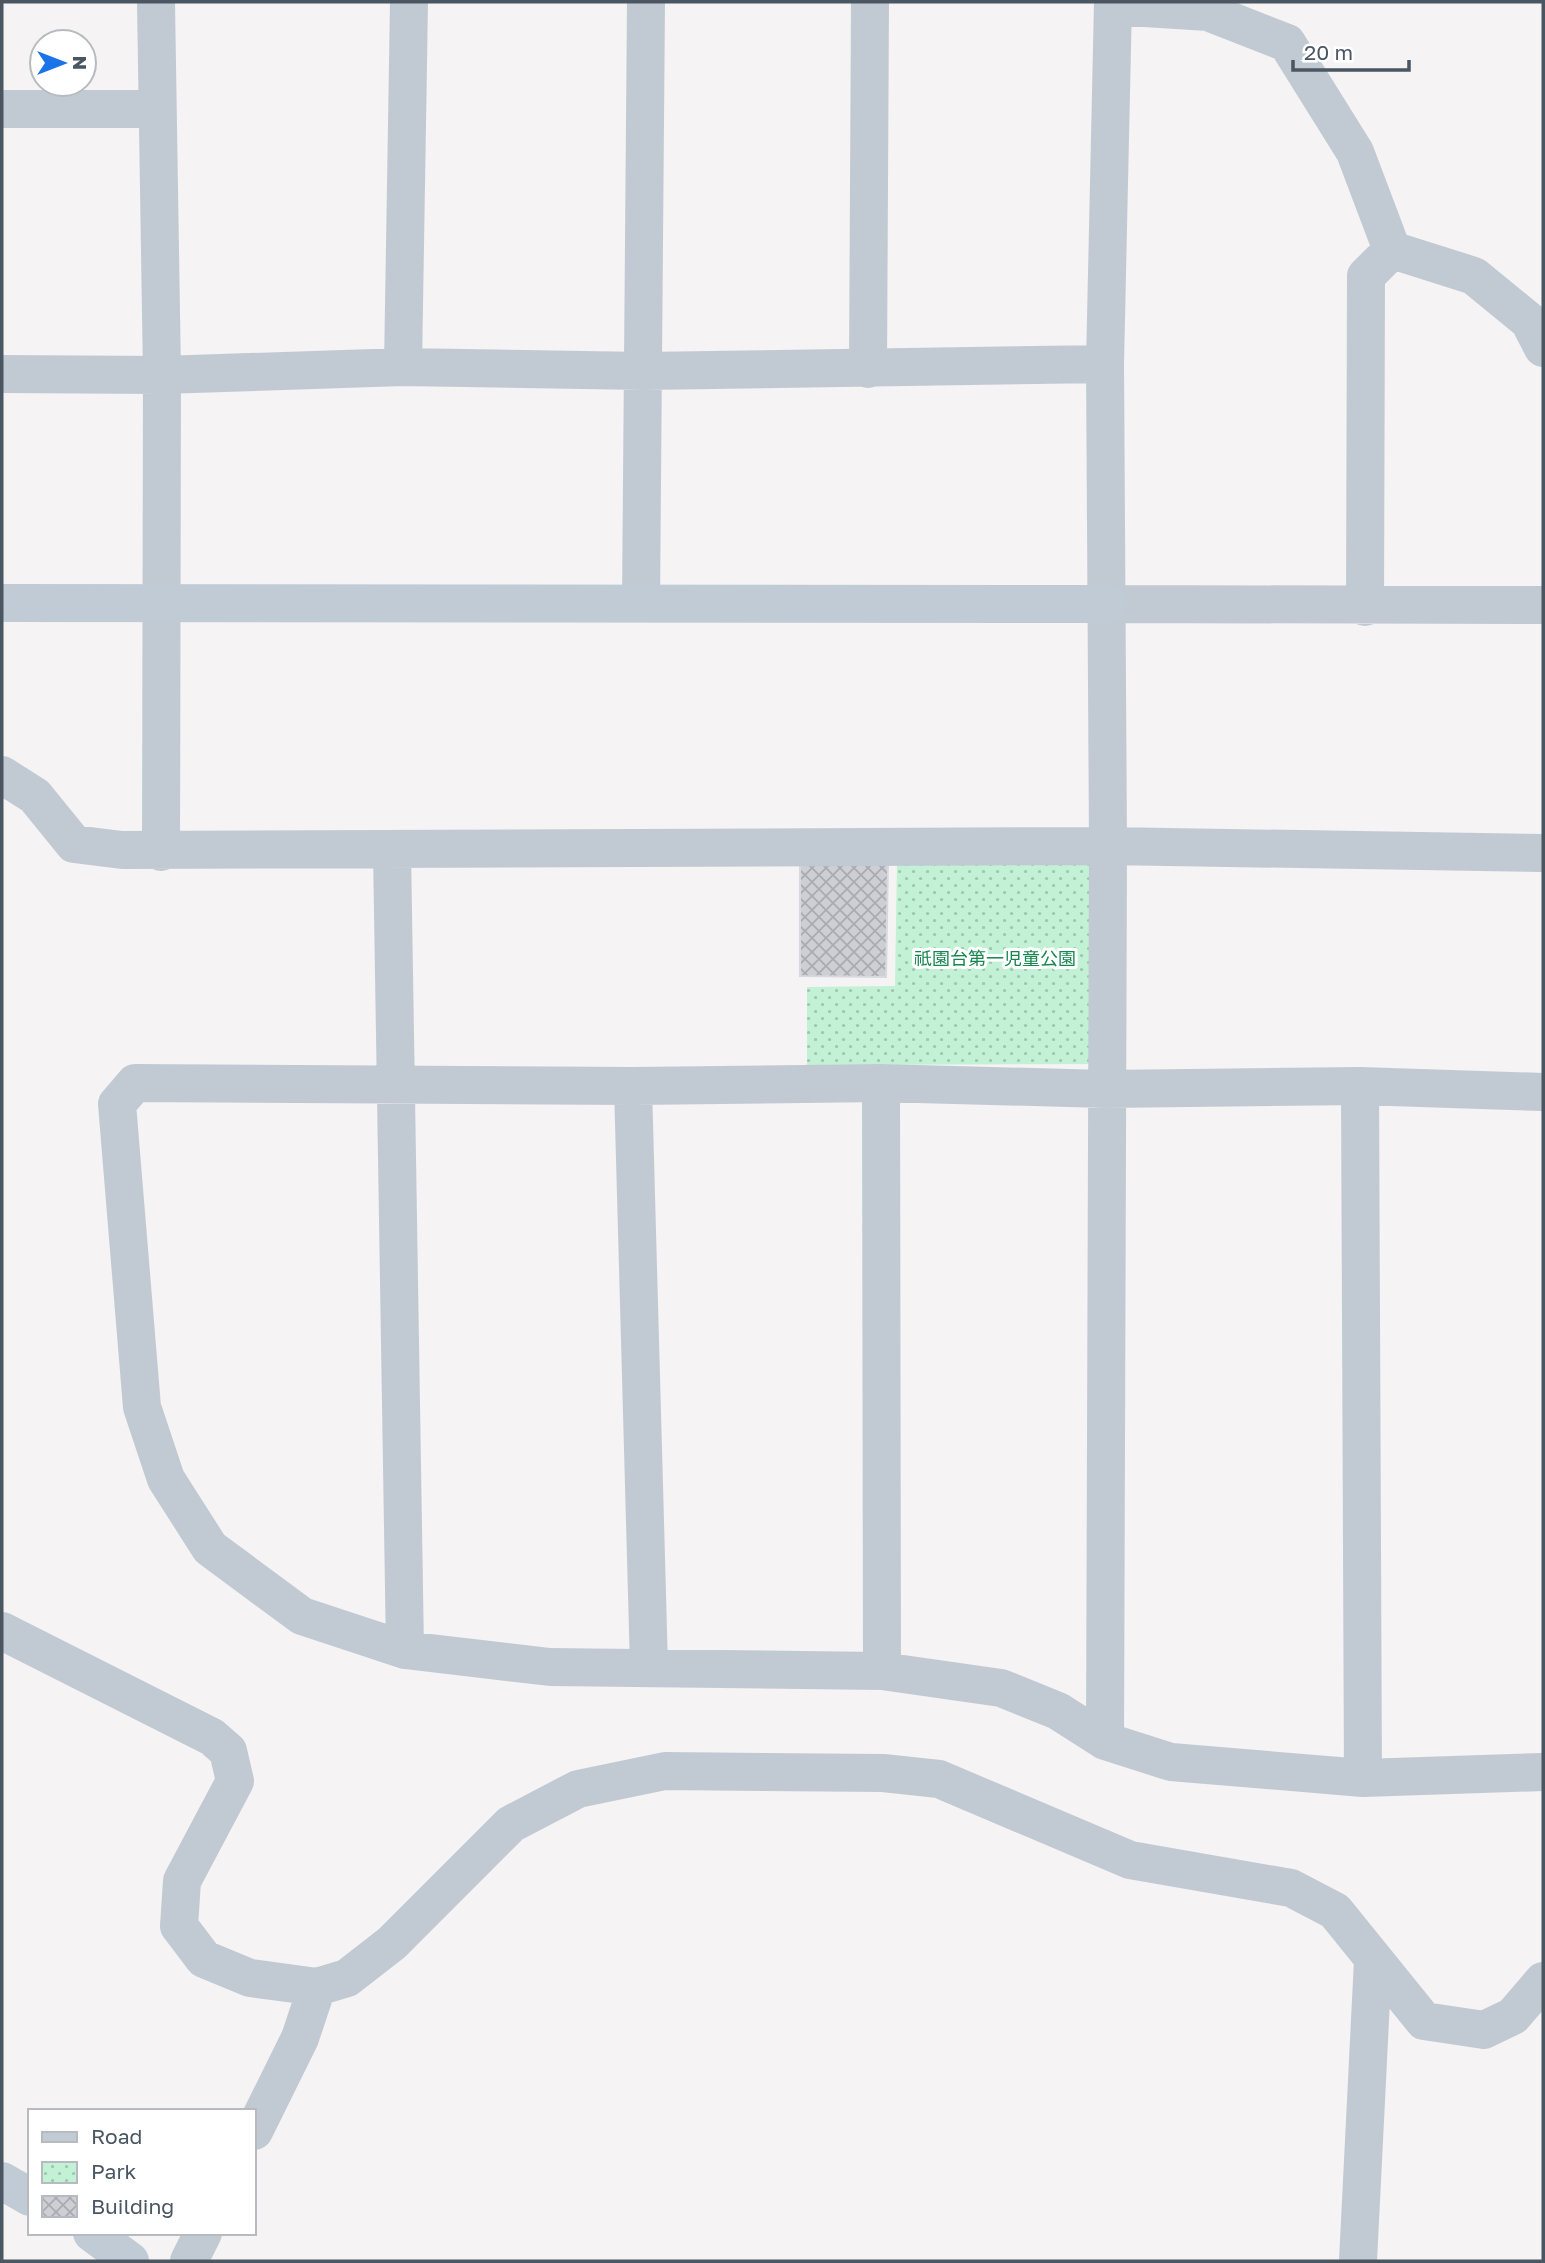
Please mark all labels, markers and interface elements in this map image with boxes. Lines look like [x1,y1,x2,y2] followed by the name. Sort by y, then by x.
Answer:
[28,28,98,98] north arrow
[1293,28,1408,72] scale bar
[1304,39,1353,65] text: 20 m
[69,56,92,70] text: N
[914,947,1076,969] park label: 祇園台第一児童公園
[28,2109,256,2235] legend
[91,2123,142,2149] text: Road
[91,2158,137,2184] text: Park
[91,2193,174,2219] text: Building

